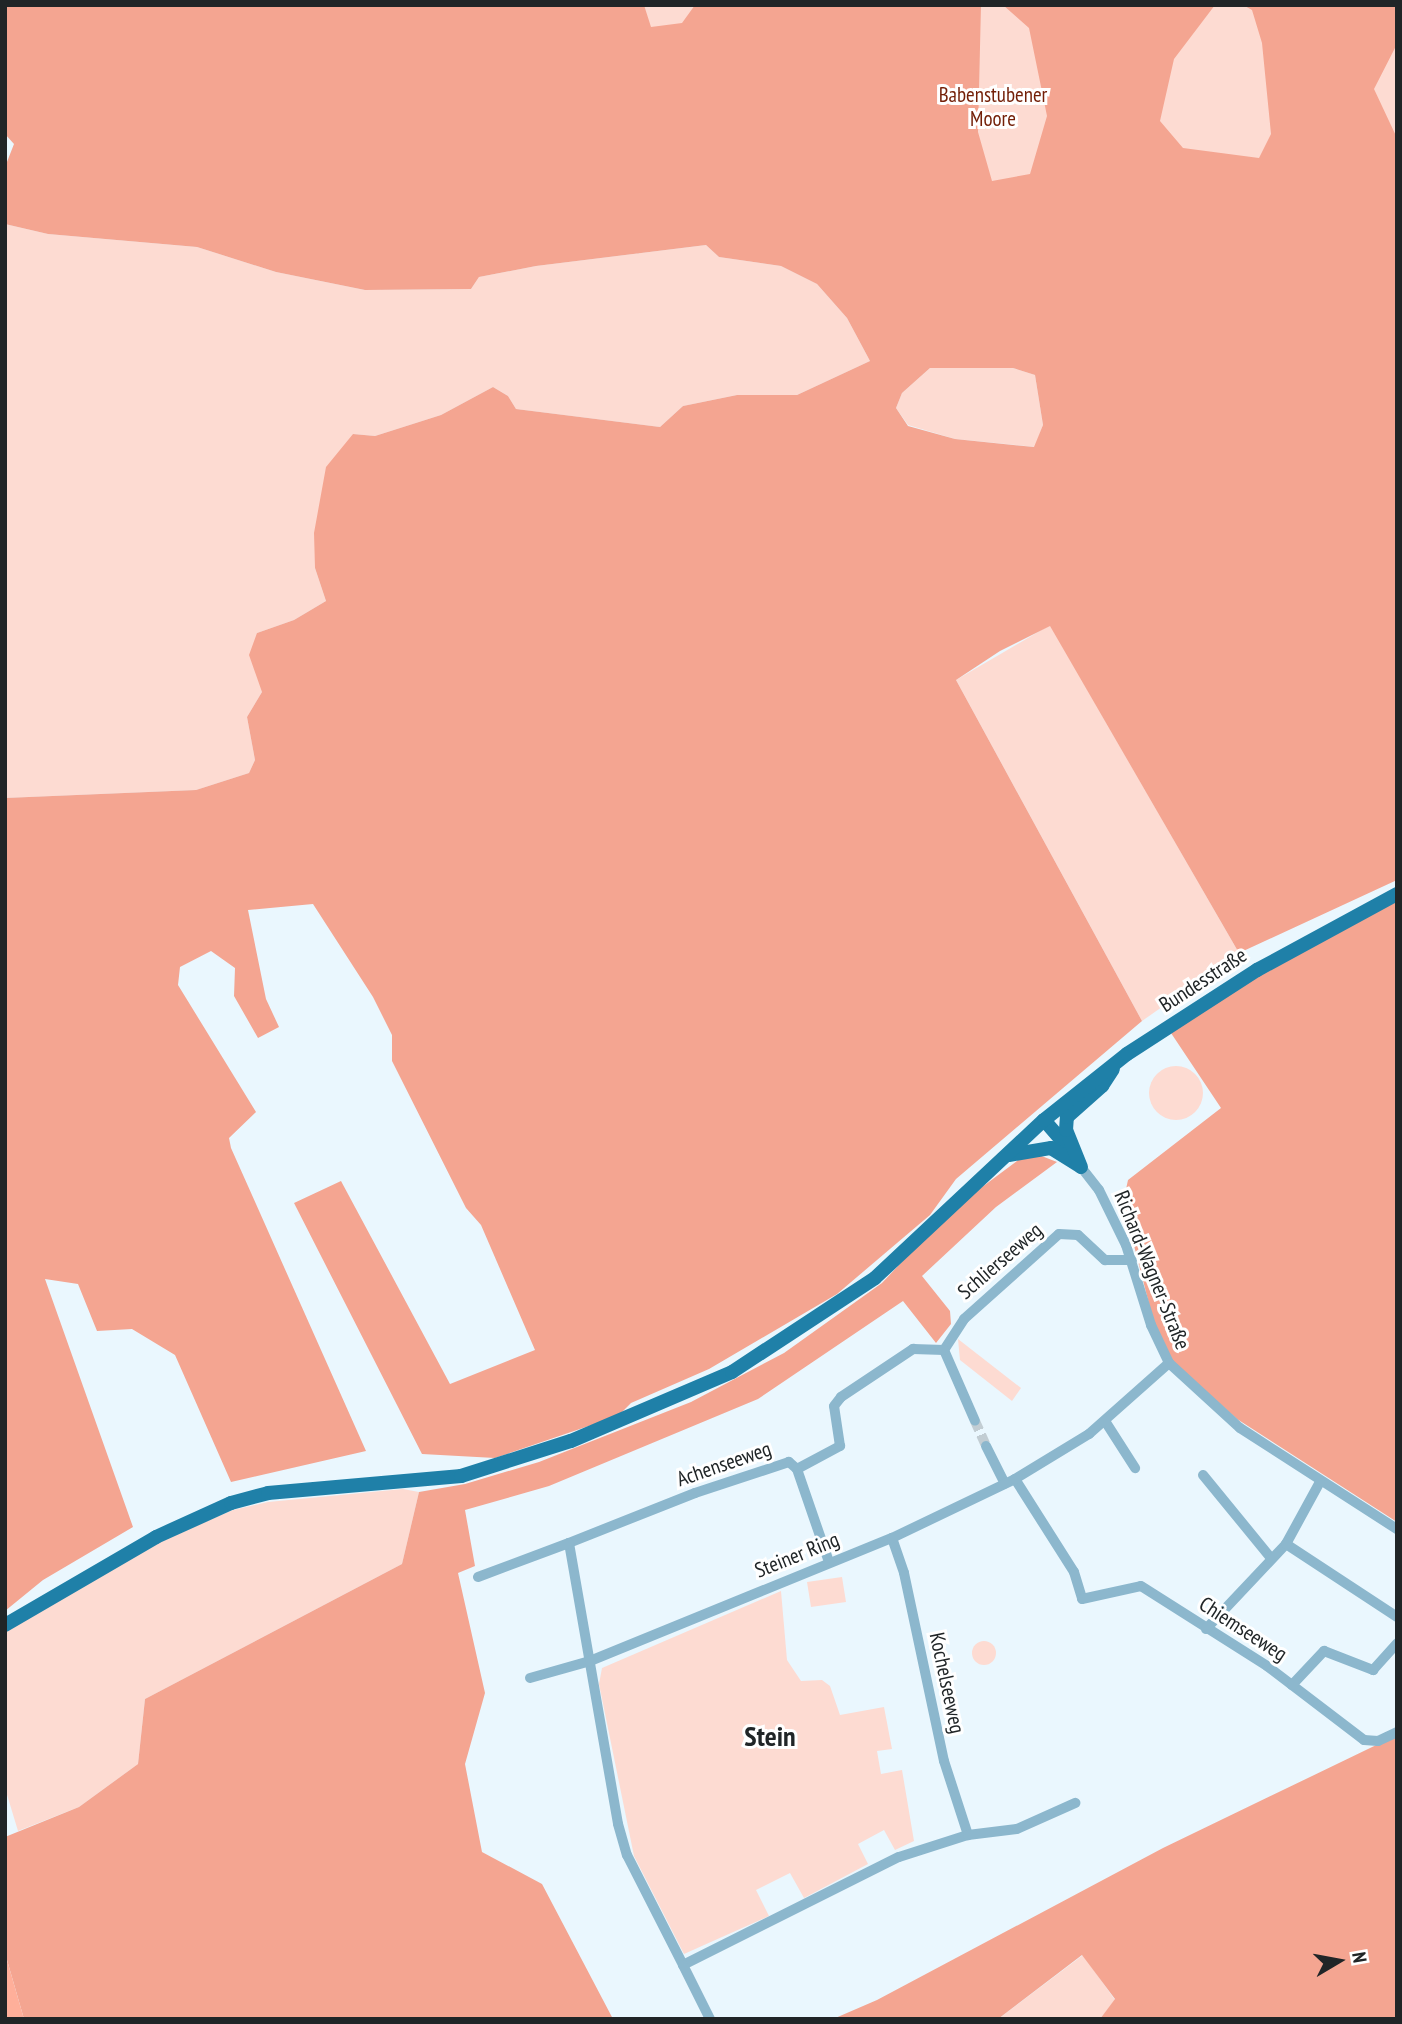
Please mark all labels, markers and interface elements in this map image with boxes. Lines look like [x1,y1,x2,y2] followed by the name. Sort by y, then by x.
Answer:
[939,82,1047,132] park label: Babenstubener Moore
[1155,942,1251,1018] street label: Bundesstraße
[1109,1187,1195,1353] street label: Richard-Wagner-Straße
[953,1218,1047,1304] street label: Schlierseeweg
[673,1436,775,1492] street label: Achenseeweg
[751,1527,843,1583] street label: Steiner Ring
[1194,1591,1292,1667] street label: Chiemseeweg
[924,1630,970,1736] street label: Kochelseeweg
[744,1719,796,1753] district label: Stein
[1304,1926,1374,1996] north arrow
[1347,1950,1372,1964] text: N

